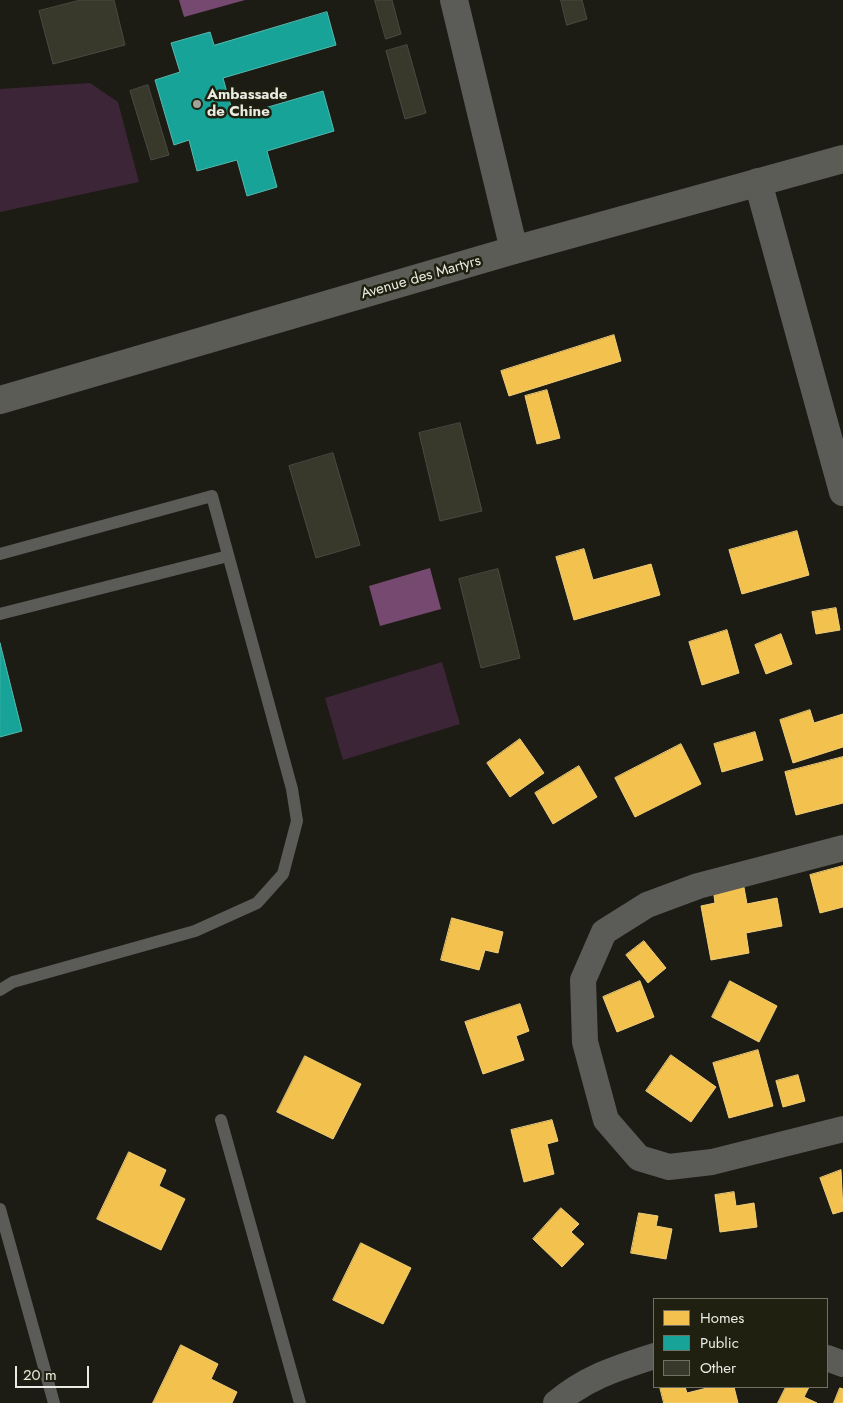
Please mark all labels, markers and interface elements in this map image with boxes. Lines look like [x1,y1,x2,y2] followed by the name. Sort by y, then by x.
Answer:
[207,86,287,121] place label: Ambassade de Chine
[191,98,203,110] marker: Ambassade de Chine
[359,252,483,304] street label: Avenue des Martyrs
[653,1298,828,1388] legend
[700,1307,744,1329] text: Homes
[700,1332,739,1354] text: Public
[18,1356,91,1388] scale bar
[700,1357,736,1379] text: Other
[23,1364,57,1386] text: 20 m

